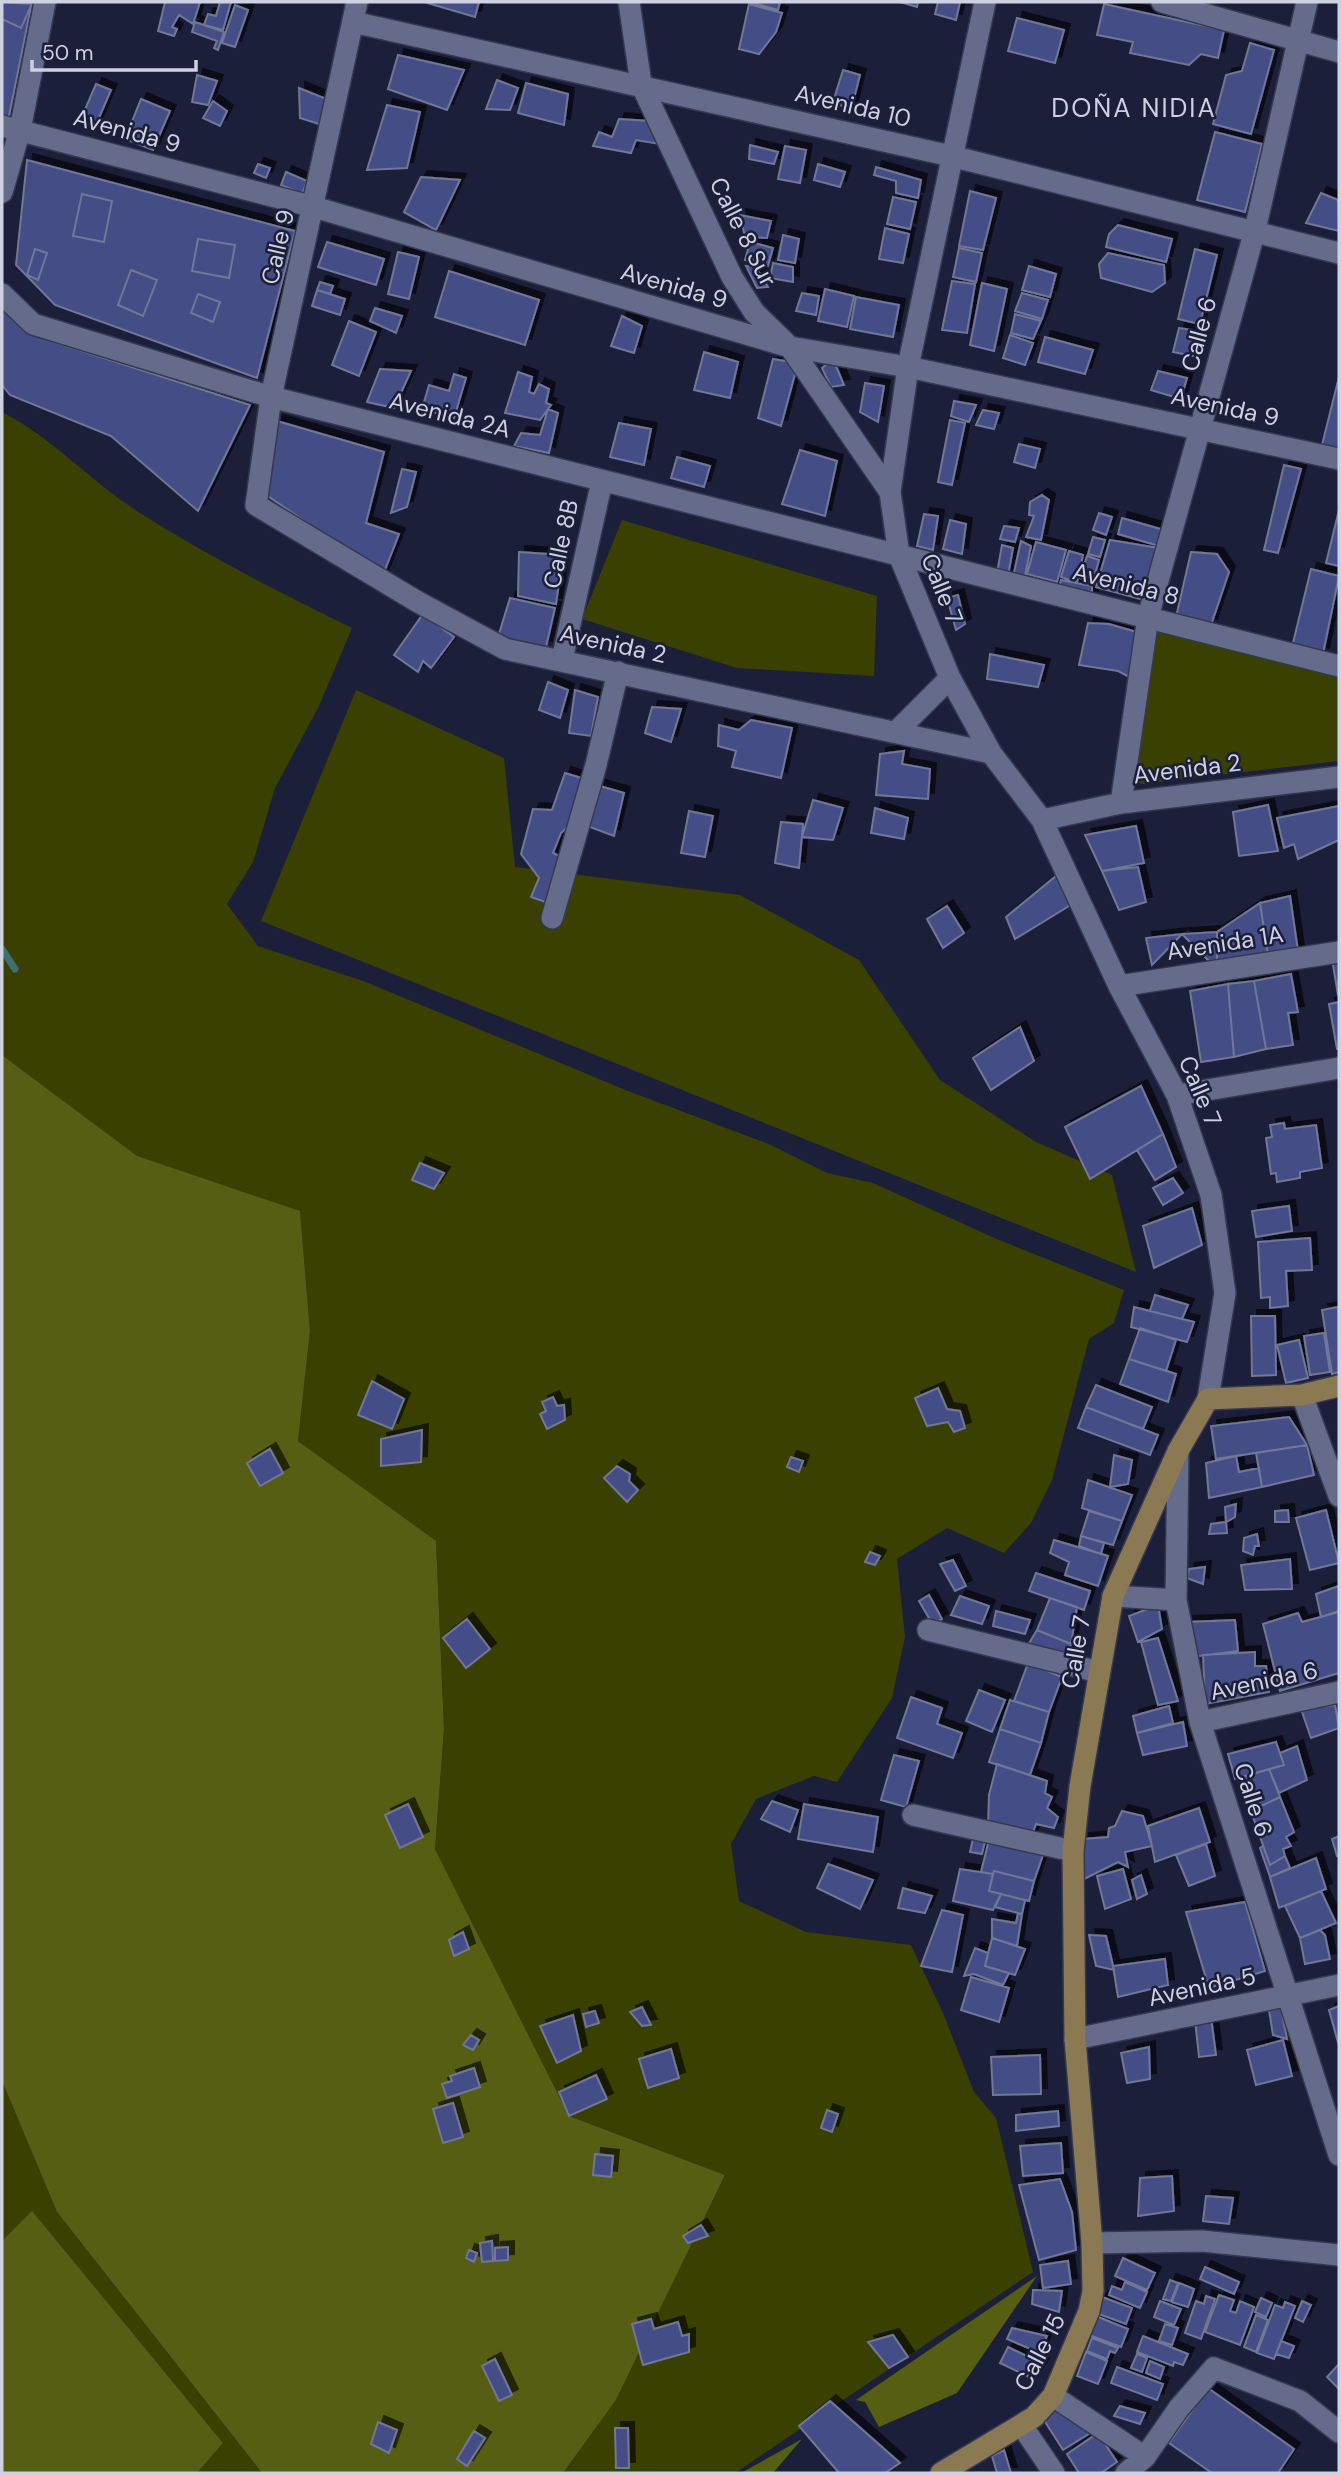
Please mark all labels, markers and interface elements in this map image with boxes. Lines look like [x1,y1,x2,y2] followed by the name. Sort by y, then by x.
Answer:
[32,28,196,72] scale bar
[42,39,93,67] text: 50 m
[792,77,914,134] street label: Avenida 10
[1051,91,1217,125] district label: DOÑA NIDIA
[70,101,184,160] street label: Avenida 9
[703,172,784,292] street label: Calle 8 Sur
[254,206,301,287] street label: Calle 9
[617,256,731,316] street label: Avenida 9
[1174,293,1223,375] street label: Calle 6
[1168,380,1282,433] street label: Avenida 9
[386,384,514,445] street label: Avenida 2A
[536,497,585,591] street label: Calle 8B
[914,549,971,629] street label: Calle 7
[1069,555,1183,612] street label: Avenida 8
[557,617,669,670] street label: Avenida 2
[1131,747,1243,790] street label: Avenida 2
[1164,918,1286,967] street label: Avenida 1A
[1172,1051,1229,1131] street label: Calle 7
[1054,1613,1097,1691] street label: Calle 7
[1207,1654,1321,1707] street label: Avenida 6
[1227,1759,1280,1841] street label: Calle 6
[1145,1960,1258,2013] street label: Avenida 5
[1007,2308,1072,2396] street label: Calle 15

